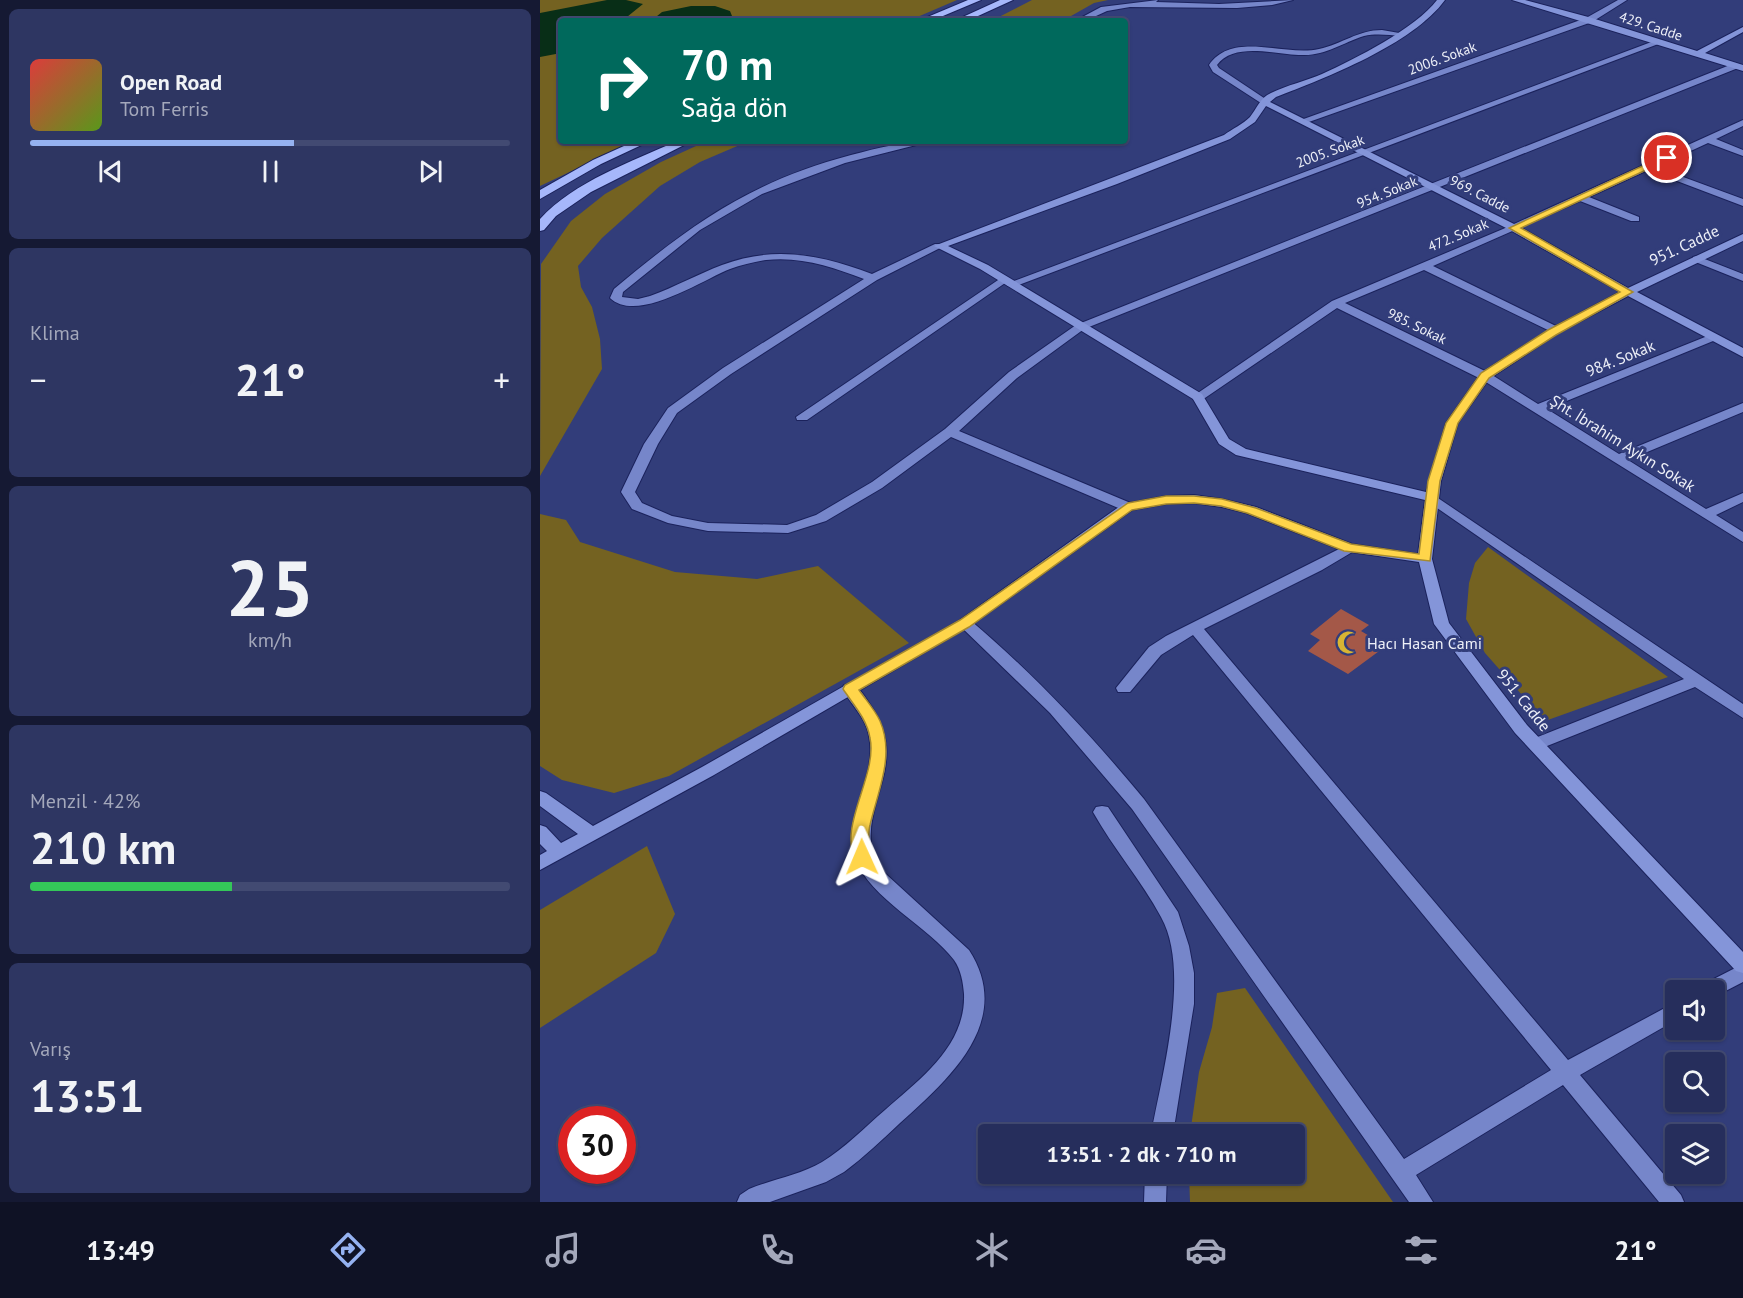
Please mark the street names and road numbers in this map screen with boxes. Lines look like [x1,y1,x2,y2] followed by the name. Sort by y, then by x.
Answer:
[1617,7,1685,45] street label: 429. Cadde
[1405,37,1479,79] street label: 2006. Sokak
[1293,130,1367,172] street label: 2005. Sokak
[1447,171,1513,217] street label: 969. Cadde
[1354,172,1420,212] street label: 954. Sokak
[1425,214,1491,256] street label: 472. Sokak
[1646,220,1722,270] street label: 951. Cadde
[1384,304,1450,348] street label: 985. Sokak
[1582,335,1658,381] street label: 984. Sokak
[1547,390,1700,496] street label: Şht. İbrahim Aykın Sokak
[1493,665,1555,735] street label: 951. Cadde

